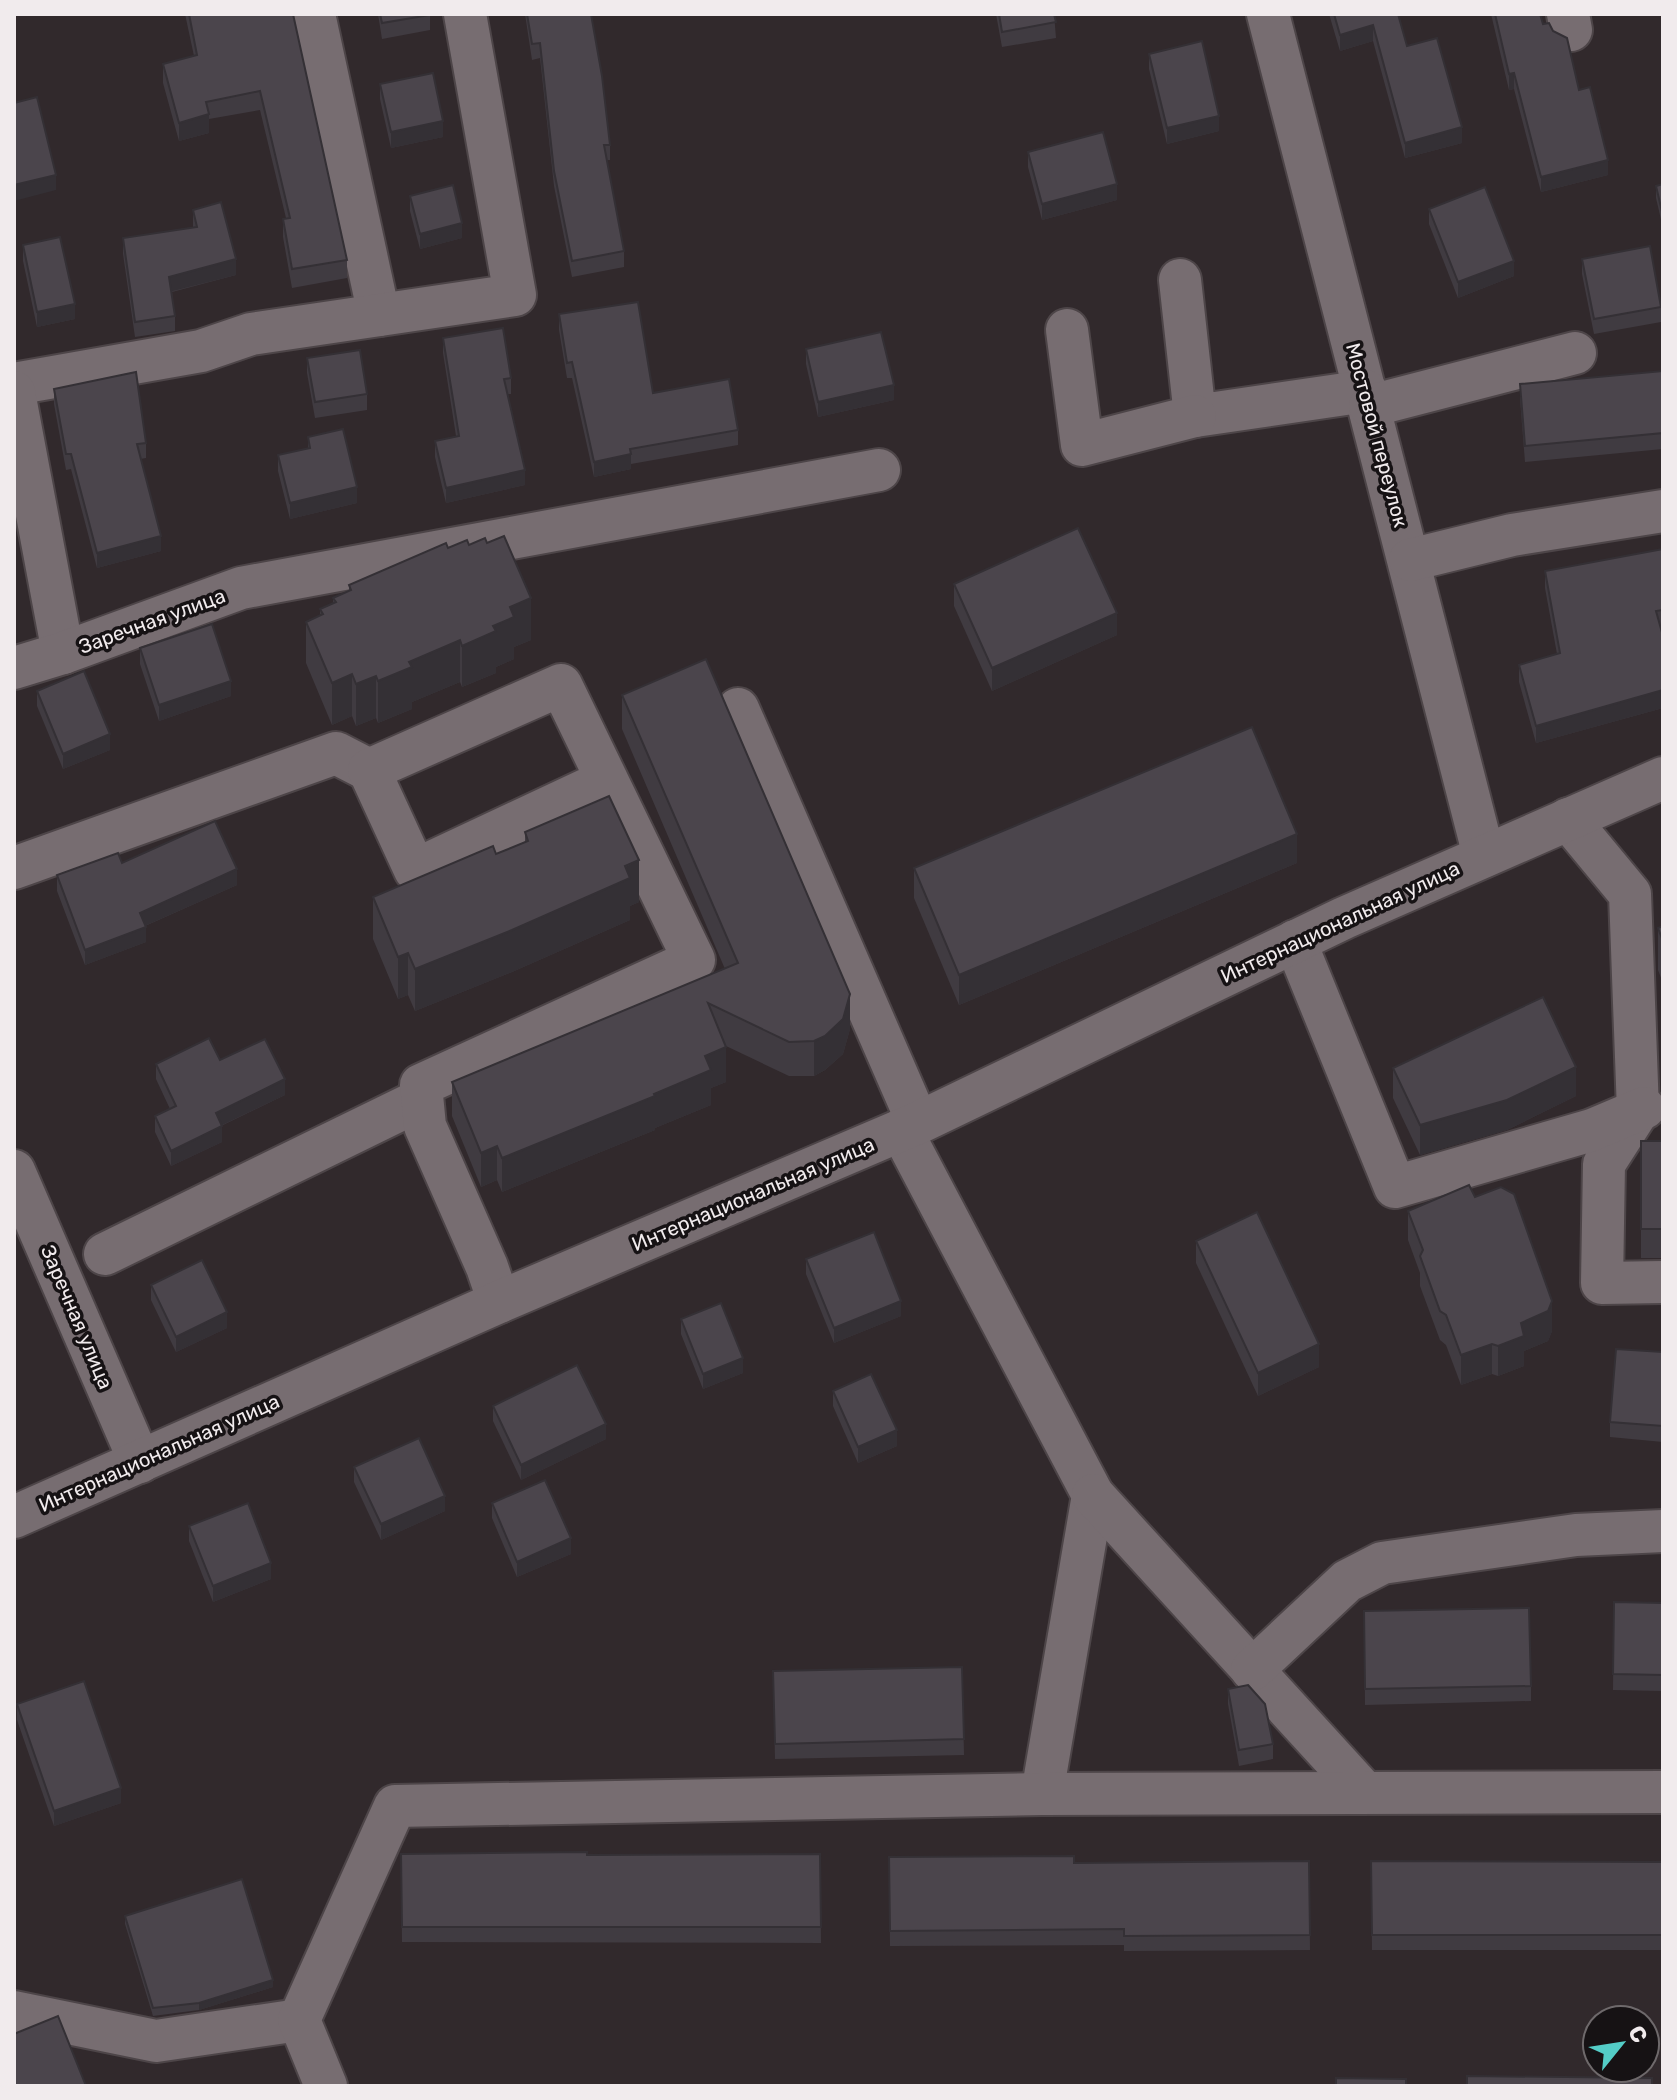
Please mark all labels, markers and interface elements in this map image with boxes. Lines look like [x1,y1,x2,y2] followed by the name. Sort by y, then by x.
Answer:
[1341,340,1413,530] street label: Мостовой переулок
[75,583,229,659] street label: Заречная улица
[1217,856,1463,988] street label: Интернациональная улица
[628,1132,878,1256] street label: Интернациональная улица
[36,1241,118,1393] street label: Заречная улица
[35,1389,283,1517] street label: Интернациональная улица
[1581,2004,1661,2084] north arrow
[1622,2021,1653,2048] text: С

